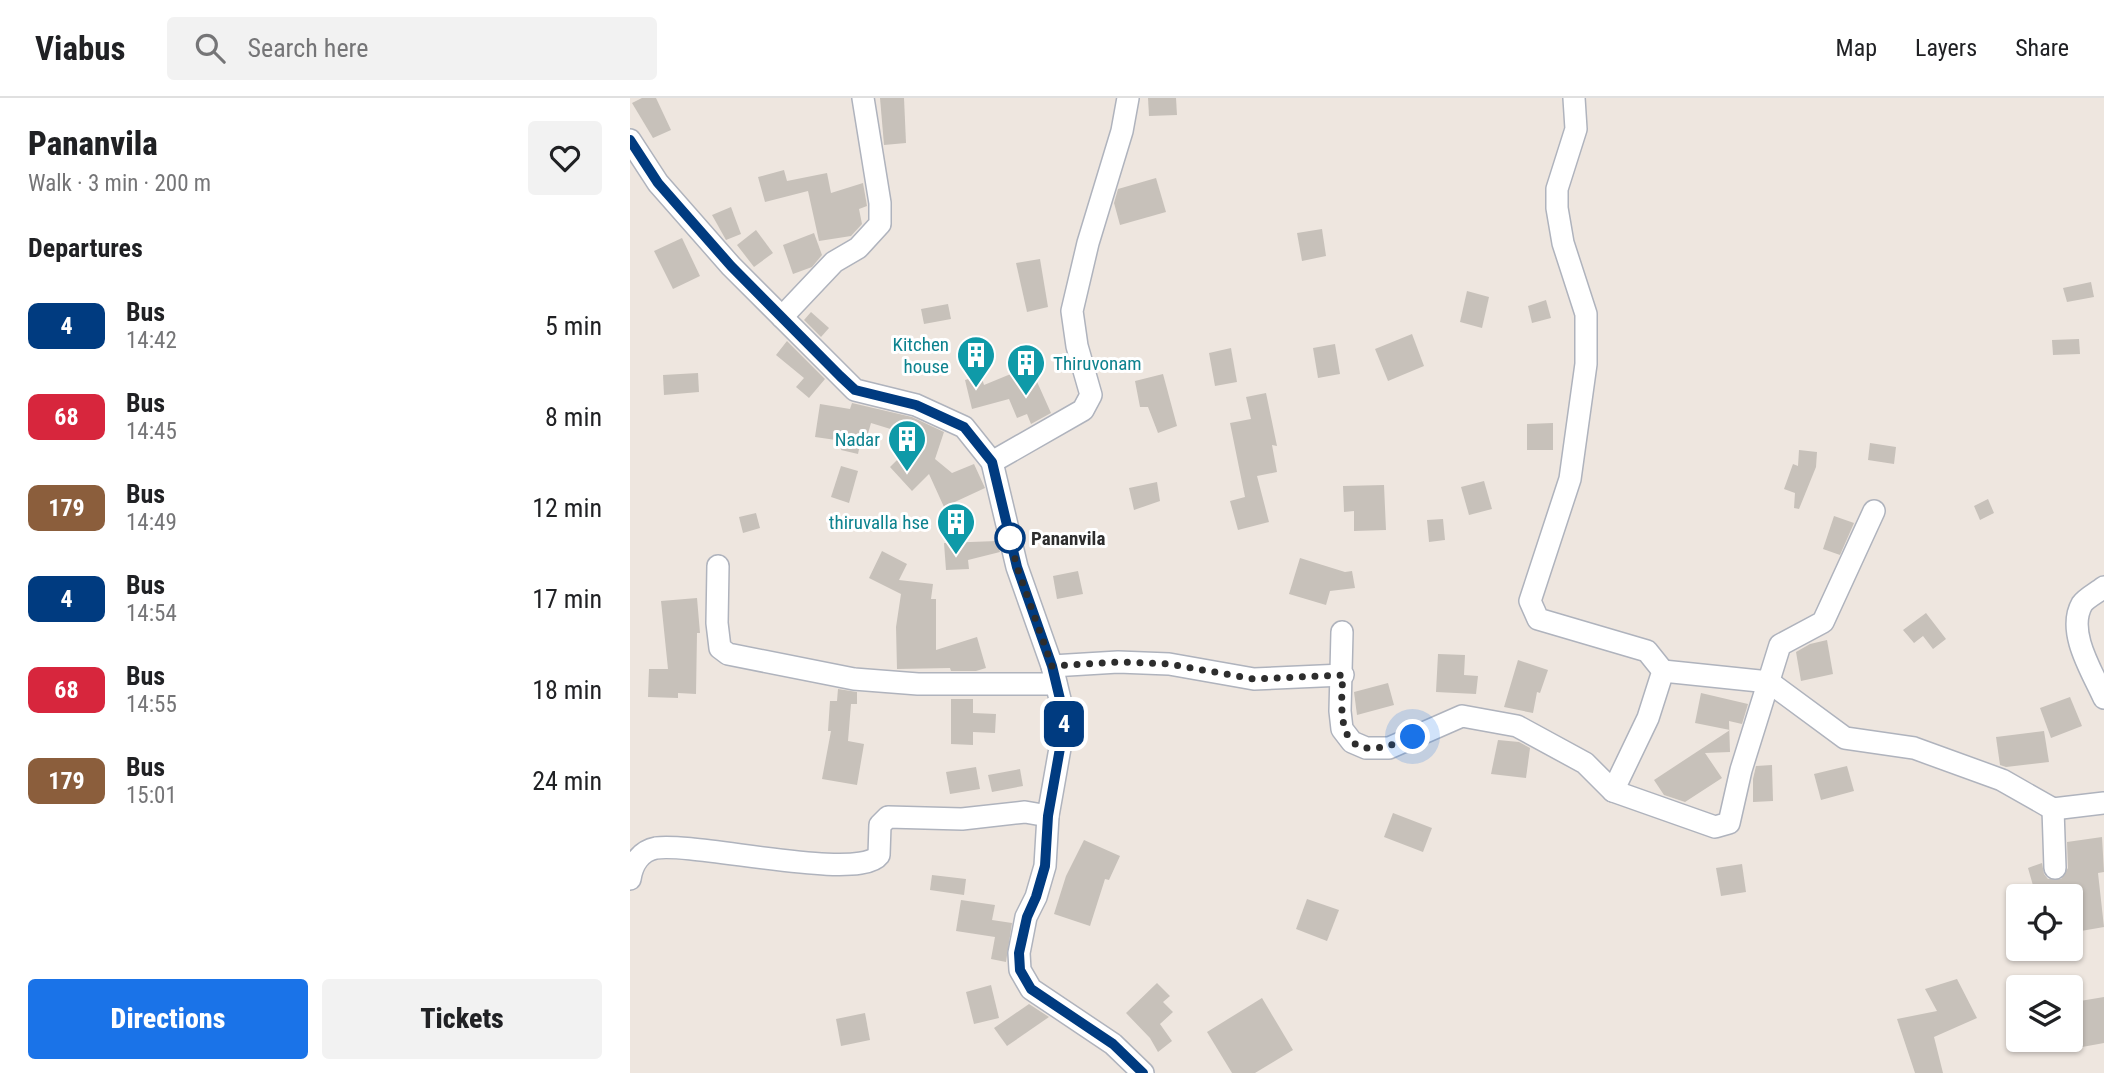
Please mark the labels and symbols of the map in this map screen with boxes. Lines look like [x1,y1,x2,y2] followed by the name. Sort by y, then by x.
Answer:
[893,333,949,378] place label: Kitchen house
[955,334,997,389] building icon: Kitchen house
[1005,342,1047,397] building icon: Thiruvonam
[1053,352,1142,375] place label: Thiruvonam
[886,418,928,473] building icon: Nadar
[835,428,880,451] place label: Nadar
[935,501,977,556] building icon: thiruvalla hse
[829,511,929,534] place label: thiruvalla hse
[995,523,1025,553] marker: Pananvila
[1031,527,1105,550] place label: Pananvila
[1041,701,1087,747] line badge: 4
[1395,719,1430,754] your location

